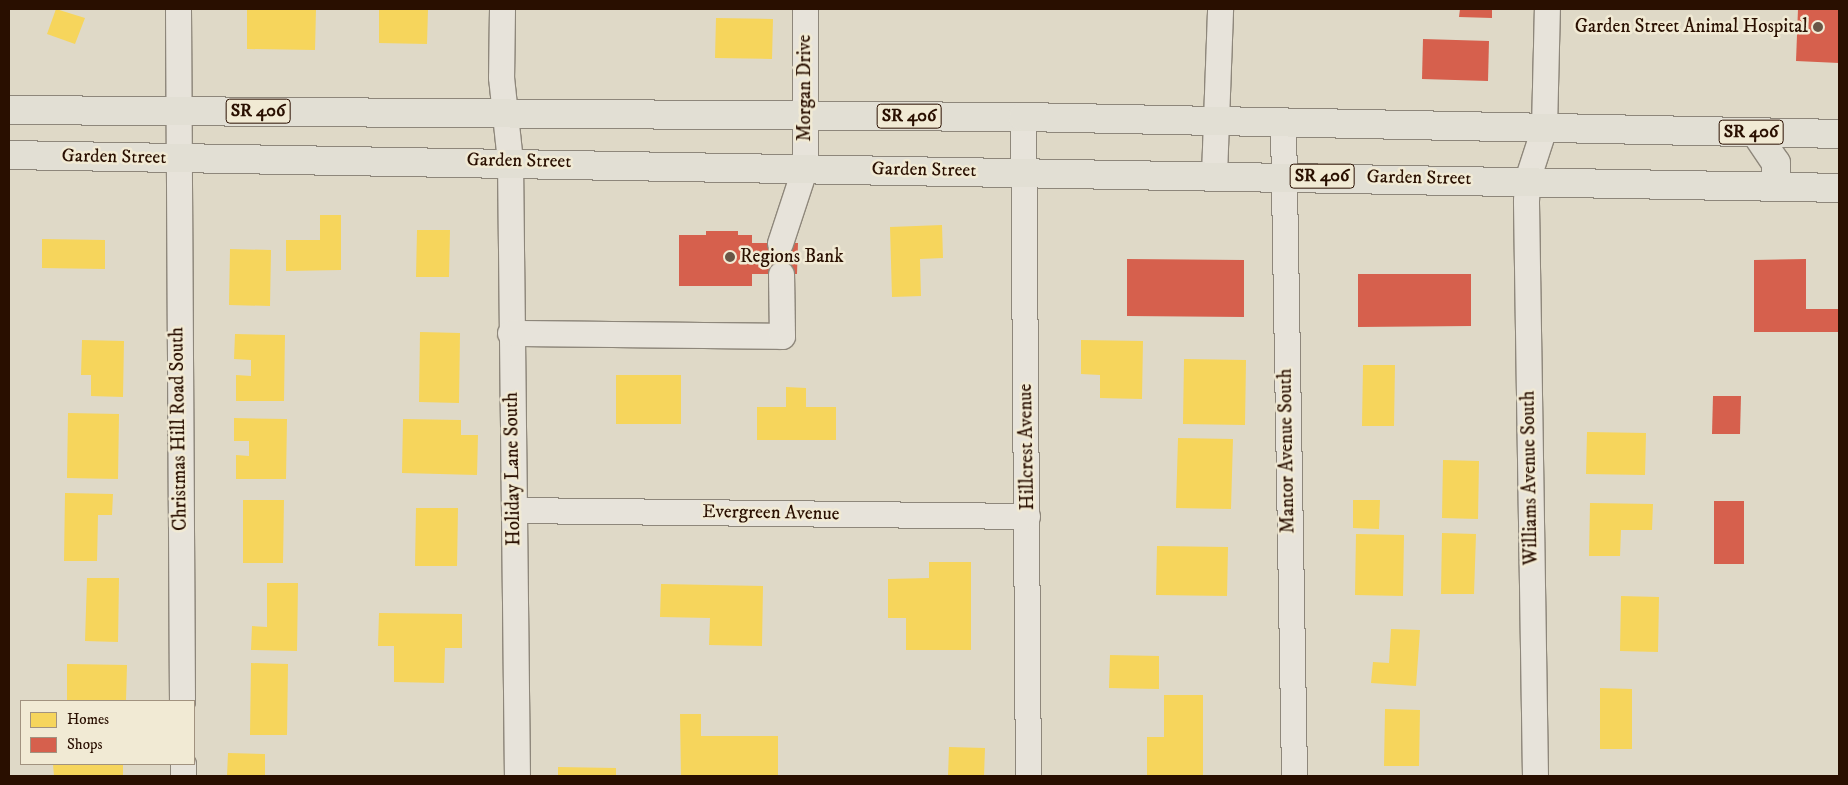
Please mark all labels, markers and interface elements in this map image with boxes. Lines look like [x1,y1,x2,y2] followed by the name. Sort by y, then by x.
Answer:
[1575,16,1808,38] place label: Garden Street Animal Hospital
[1812,21,1824,33] marker: Garden Street Animal Hospital
[794,35,816,141] street label: Morgan Drive
[226,95,290,126] road number: SR 406
[876,100,942,132] road number: SR 406
[1718,116,1784,148] road number: SR 406
[61,145,167,169] street label: Garden Street
[466,149,572,173] street label: Garden Street
[871,158,977,182] street label: Garden Street
[1290,160,1354,192] road number: SR 406
[1366,166,1472,190] street label: Garden Street
[740,246,844,268] place label: Regions Bank
[724,251,736,263] marker: Regions Bank
[166,327,192,531] street label: Christmas Hill Road South
[1274,368,1300,534] street label: Mantor Avenue South
[1014,384,1040,510] street label: Hillcrest Avenue
[1517,390,1543,566] street label: Williams Avenue South
[500,392,526,546] street label: Holiday Lane South
[702,500,840,526] street label: Evergreen Avenue
[20,700,195,765] legend
[67,710,109,729] text: Homes
[67,735,103,754] text: Shops

